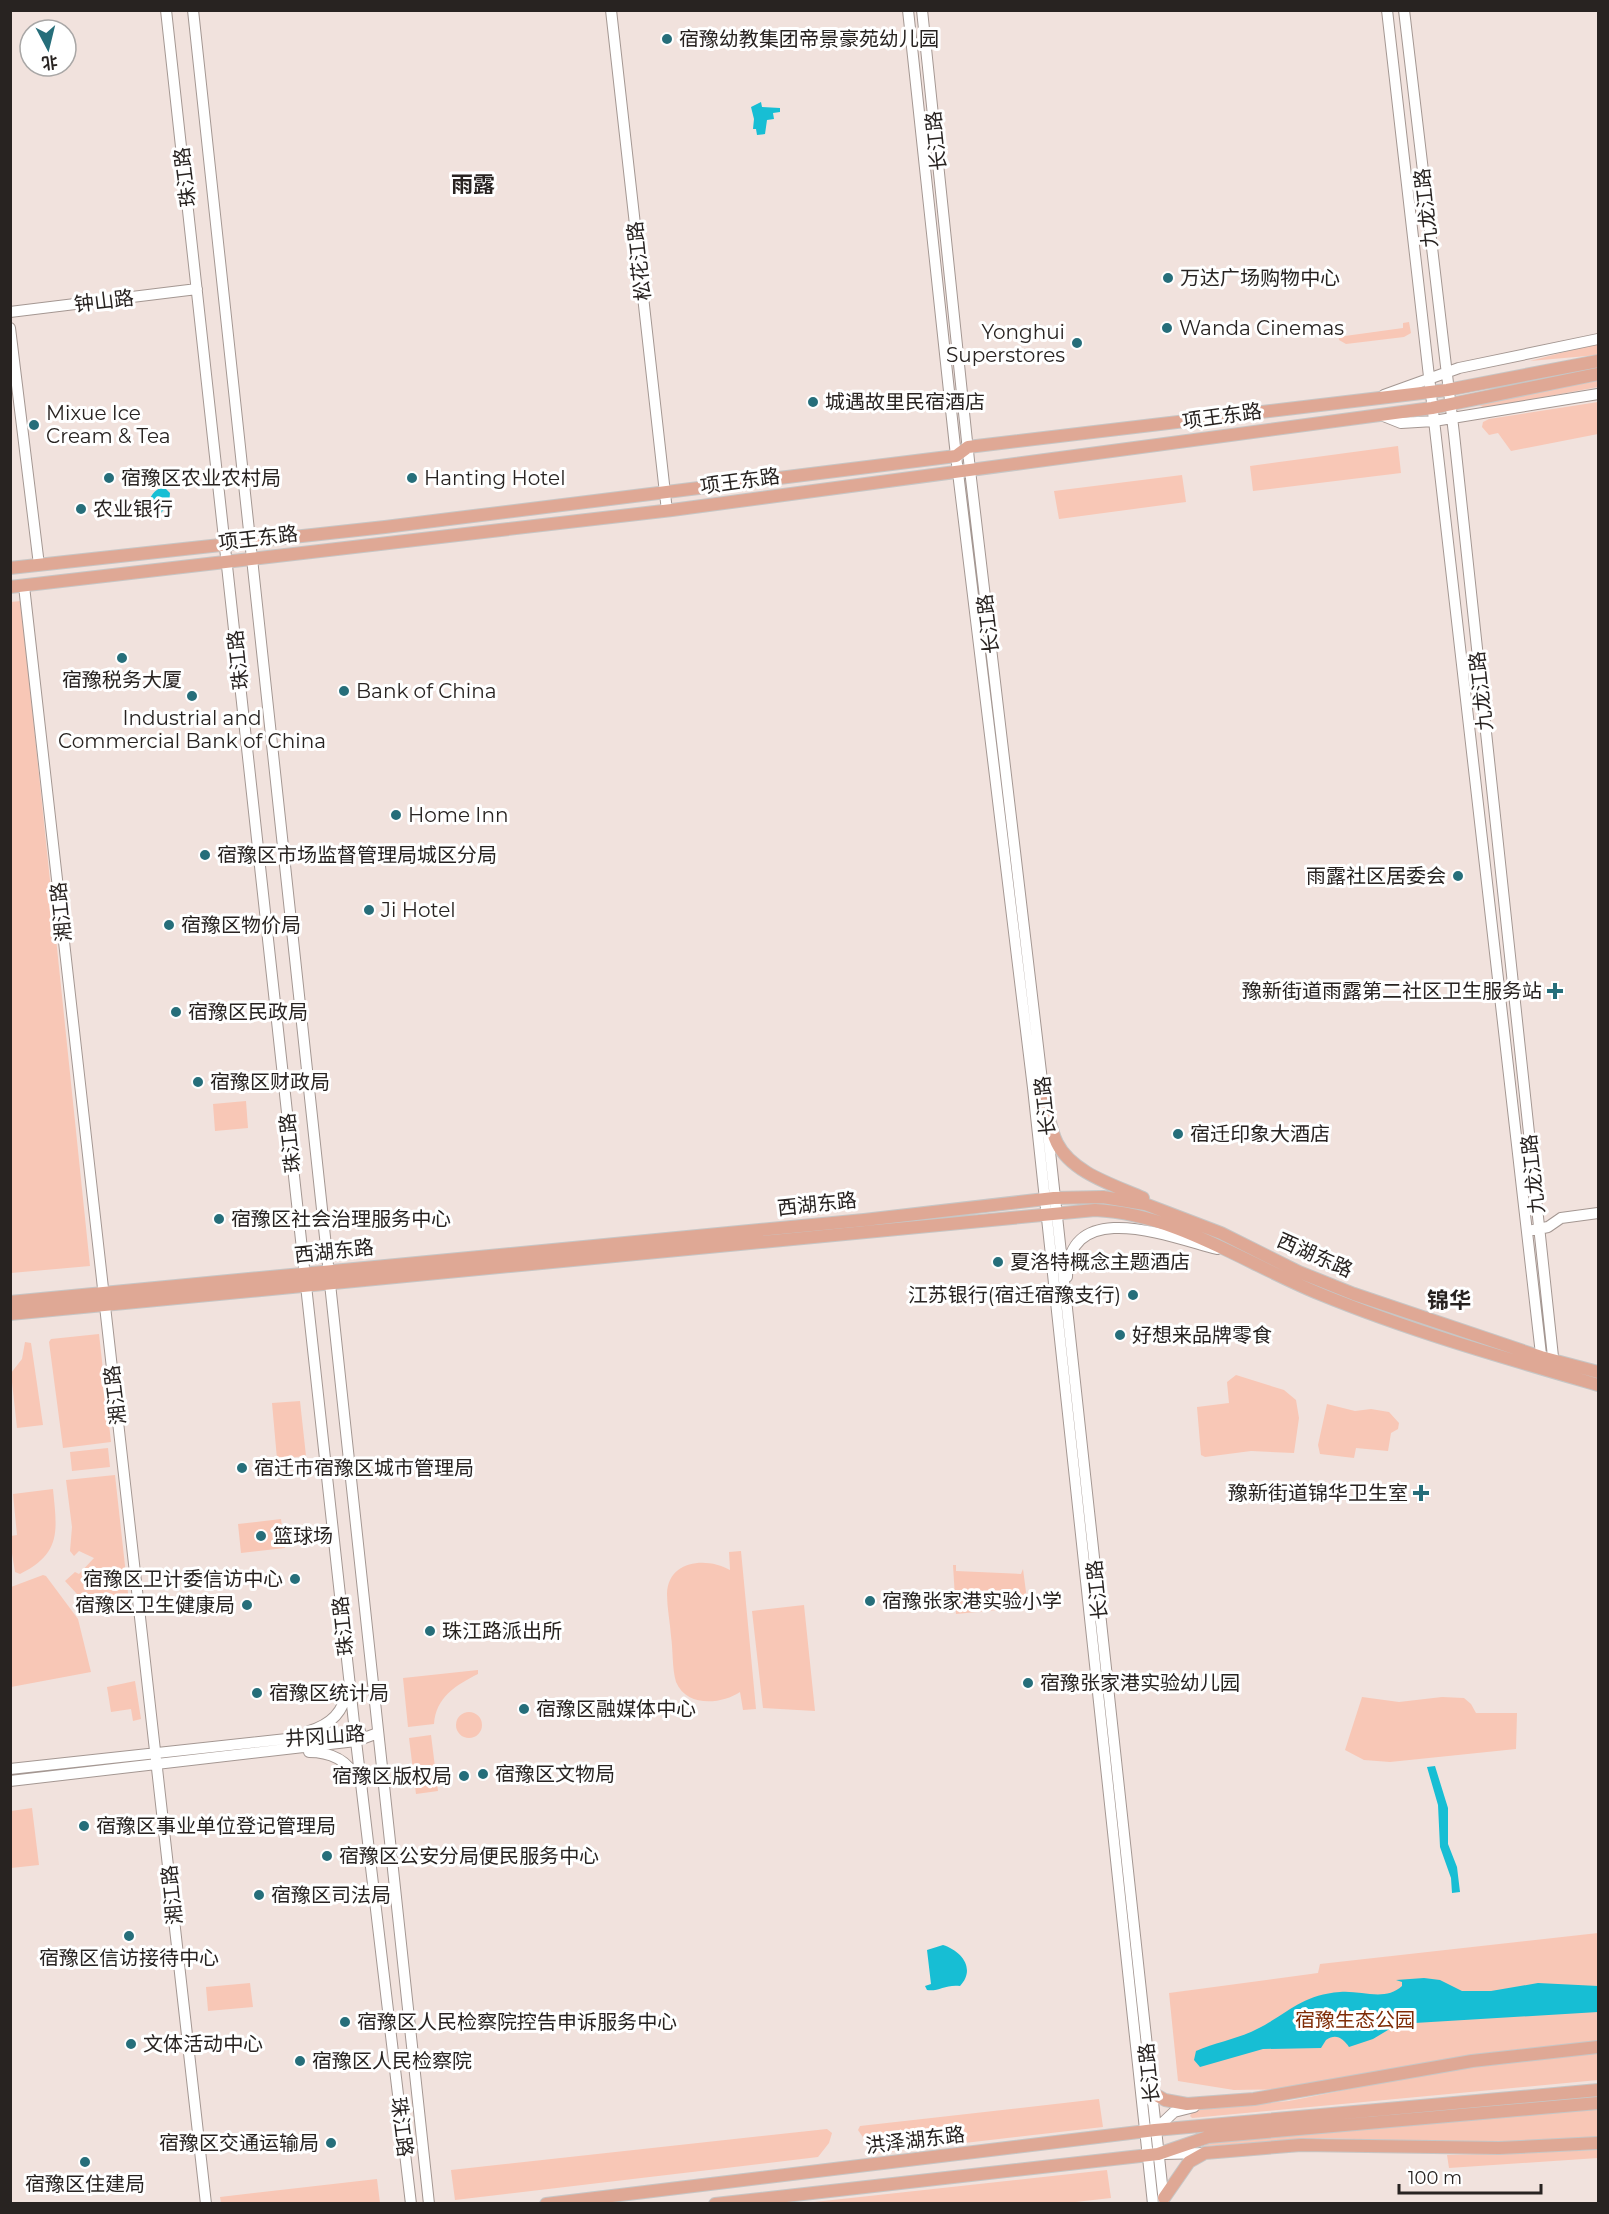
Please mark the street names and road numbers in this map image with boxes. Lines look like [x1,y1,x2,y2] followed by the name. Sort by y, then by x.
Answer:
[921,110,951,172] street label: 长江路
[169,146,201,208] street label: 珠江路
[1410,167,1442,249] street label: 九龙江路
[623,220,655,302] street label: 松花江路
[73,285,135,317] street label: 钟山路
[1181,399,1263,433] street label: 项王东路
[699,464,781,498] street label: 项王东路
[217,521,299,555] street label: 项王东路
[972,593,1004,655] street label: 长江路
[223,629,253,691] street label: 珠江路
[1465,650,1497,732] street label: 九龙江路
[46,881,76,943] street label: 湘江路
[1030,1075,1060,1137] street label: 长江路
[275,1112,305,1174] street label: 珠江路
[1517,1133,1549,1215] street label: 九龙江路
[776,1188,858,1220] street label: 西湖东路
[1274,1228,1356,1282] street label: 西湖东路
[293,1235,375,1267] street label: 西湖东路
[99,1364,131,1426] street label: 湘江路
[1082,1559,1112,1621] street label: 长江路
[328,1595,358,1657] street label: 珠江路
[284,1721,366,1751] street label: 井冈山路
[157,1864,187,1926] street label: 湘江路
[1134,2042,1164,2104] street label: 长江路
[386,2096,418,2158] street label: 珠江路
[864,2122,966,2158] street label: 洪泽湖东路

